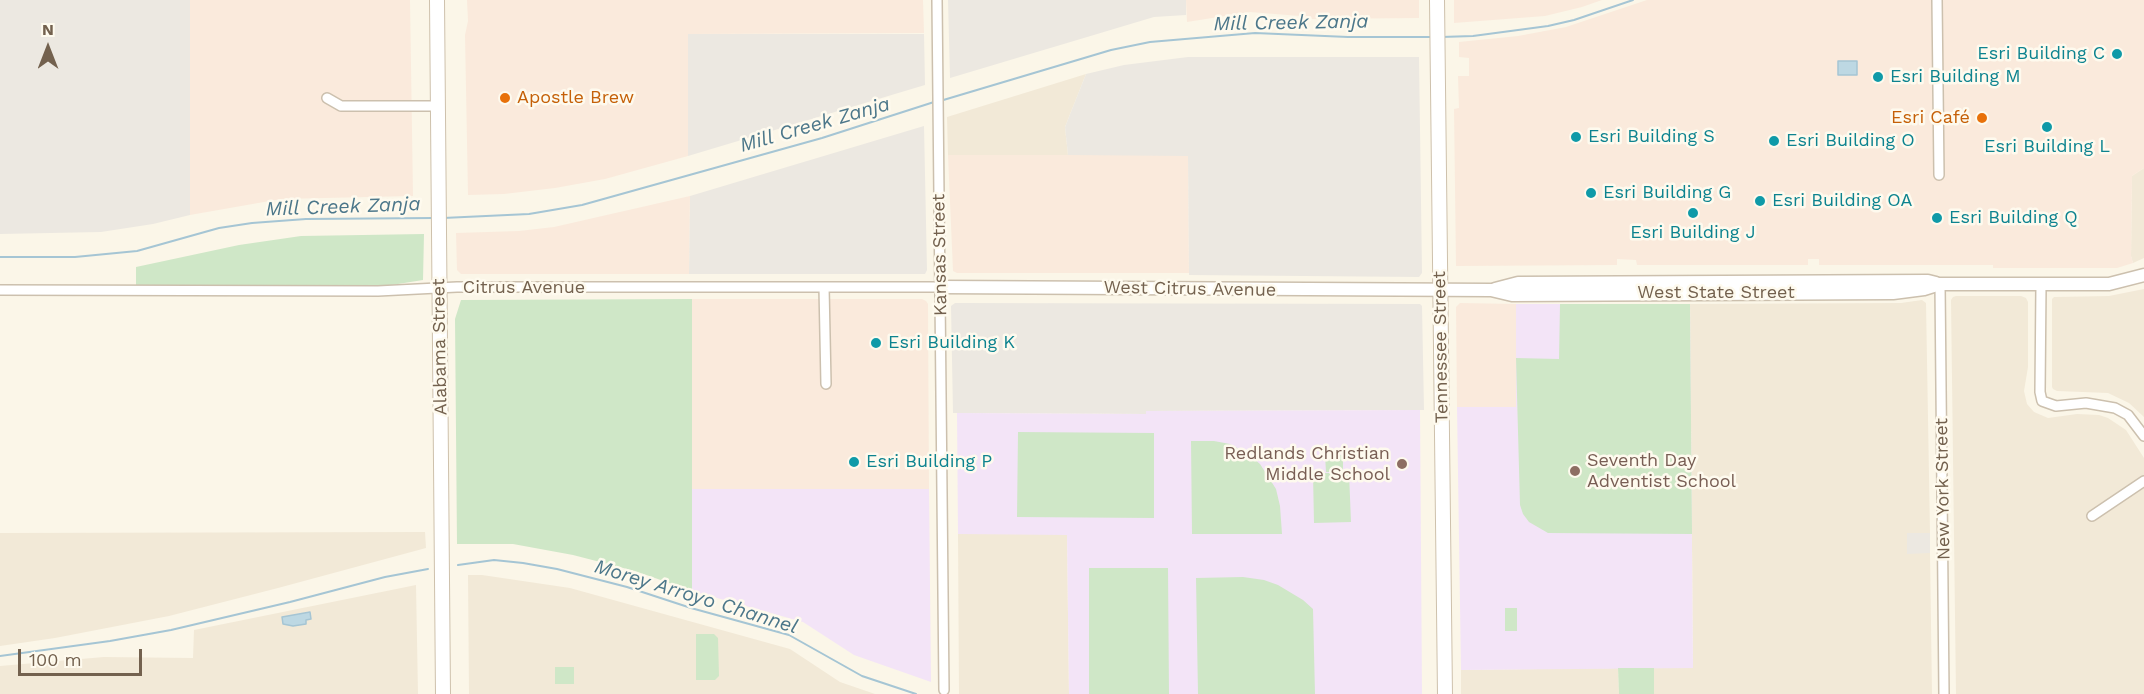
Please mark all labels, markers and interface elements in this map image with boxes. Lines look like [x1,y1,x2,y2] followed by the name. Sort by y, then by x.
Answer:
[1213,10,1369,36] water label: Mill Creek Zanja
[18,18,78,78] north arrow
[42,20,54,39] text: N
[1977,43,2105,65] place label: Esri Building C
[2110,47,2124,61] marker: Esri Building C
[1890,66,2021,88] place label: Esri Building M
[1871,70,1885,84] marker: Esri Building M
[517,87,634,109] place label: Apostle Brew
[498,91,512,105] marker: Apostle Brew
[737,92,893,158] water label: Mill Creek Zanja
[1891,107,1970,129] place label: Esri Café
[1975,111,1989,125] marker: Esri Café
[2040,120,2054,134] marker: Esri Building L
[1588,126,1715,148] place label: Esri Building S
[1569,130,1583,144] marker: Esri Building S
[1786,130,1915,152] place label: Esri Building O
[1767,134,1781,148] marker: Esri Building O
[1984,136,2110,158] place label: Esri Building L
[1603,182,1731,204] place label: Esri Building G
[1584,186,1598,200] marker: Esri Building G
[1772,190,1912,212] place label: Esri Building OA
[265,192,421,222] water label: Mill Creek Zanja
[928,194,952,316] street label: Kansas Street
[1753,194,1767,208] marker: Esri Building OA
[1686,206,1700,220] marker: Esri Building J
[1949,207,2078,229] place label: Esri Building Q
[1930,211,1944,225] marker: Esri Building Q
[1630,222,1756,244] place label: Esri Building J
[1429,271,1453,423] street label: Tennessee Street
[463,277,585,299] street label: Citrus Avenue
[1103,277,1277,301] street label: West Citrus Avenue
[428,278,452,416] street label: Alabama Street
[1637,282,1795,304] street label: West State Street
[888,332,1015,354] place label: Esri Building K
[869,336,883,350] marker: Esri Building K
[1931,418,1955,560] street label: New York Street
[1224,443,1390,486] place label: Redlands Christian Middle School
[1587,450,1736,492] place label: Seventh Day Adventist School
[866,451,992,473] place label: Esri Building P
[847,455,861,469] marker: Esri Building P
[1395,457,1409,471] marker: Redlands Christian Middle School
[1568,464,1582,478] marker: Seventh Day Adventist School
[591,555,801,639] water label: Morey Arroyo Channel
[21,637,146,675] scale bar
[29,649,82,670] text: 100 m

